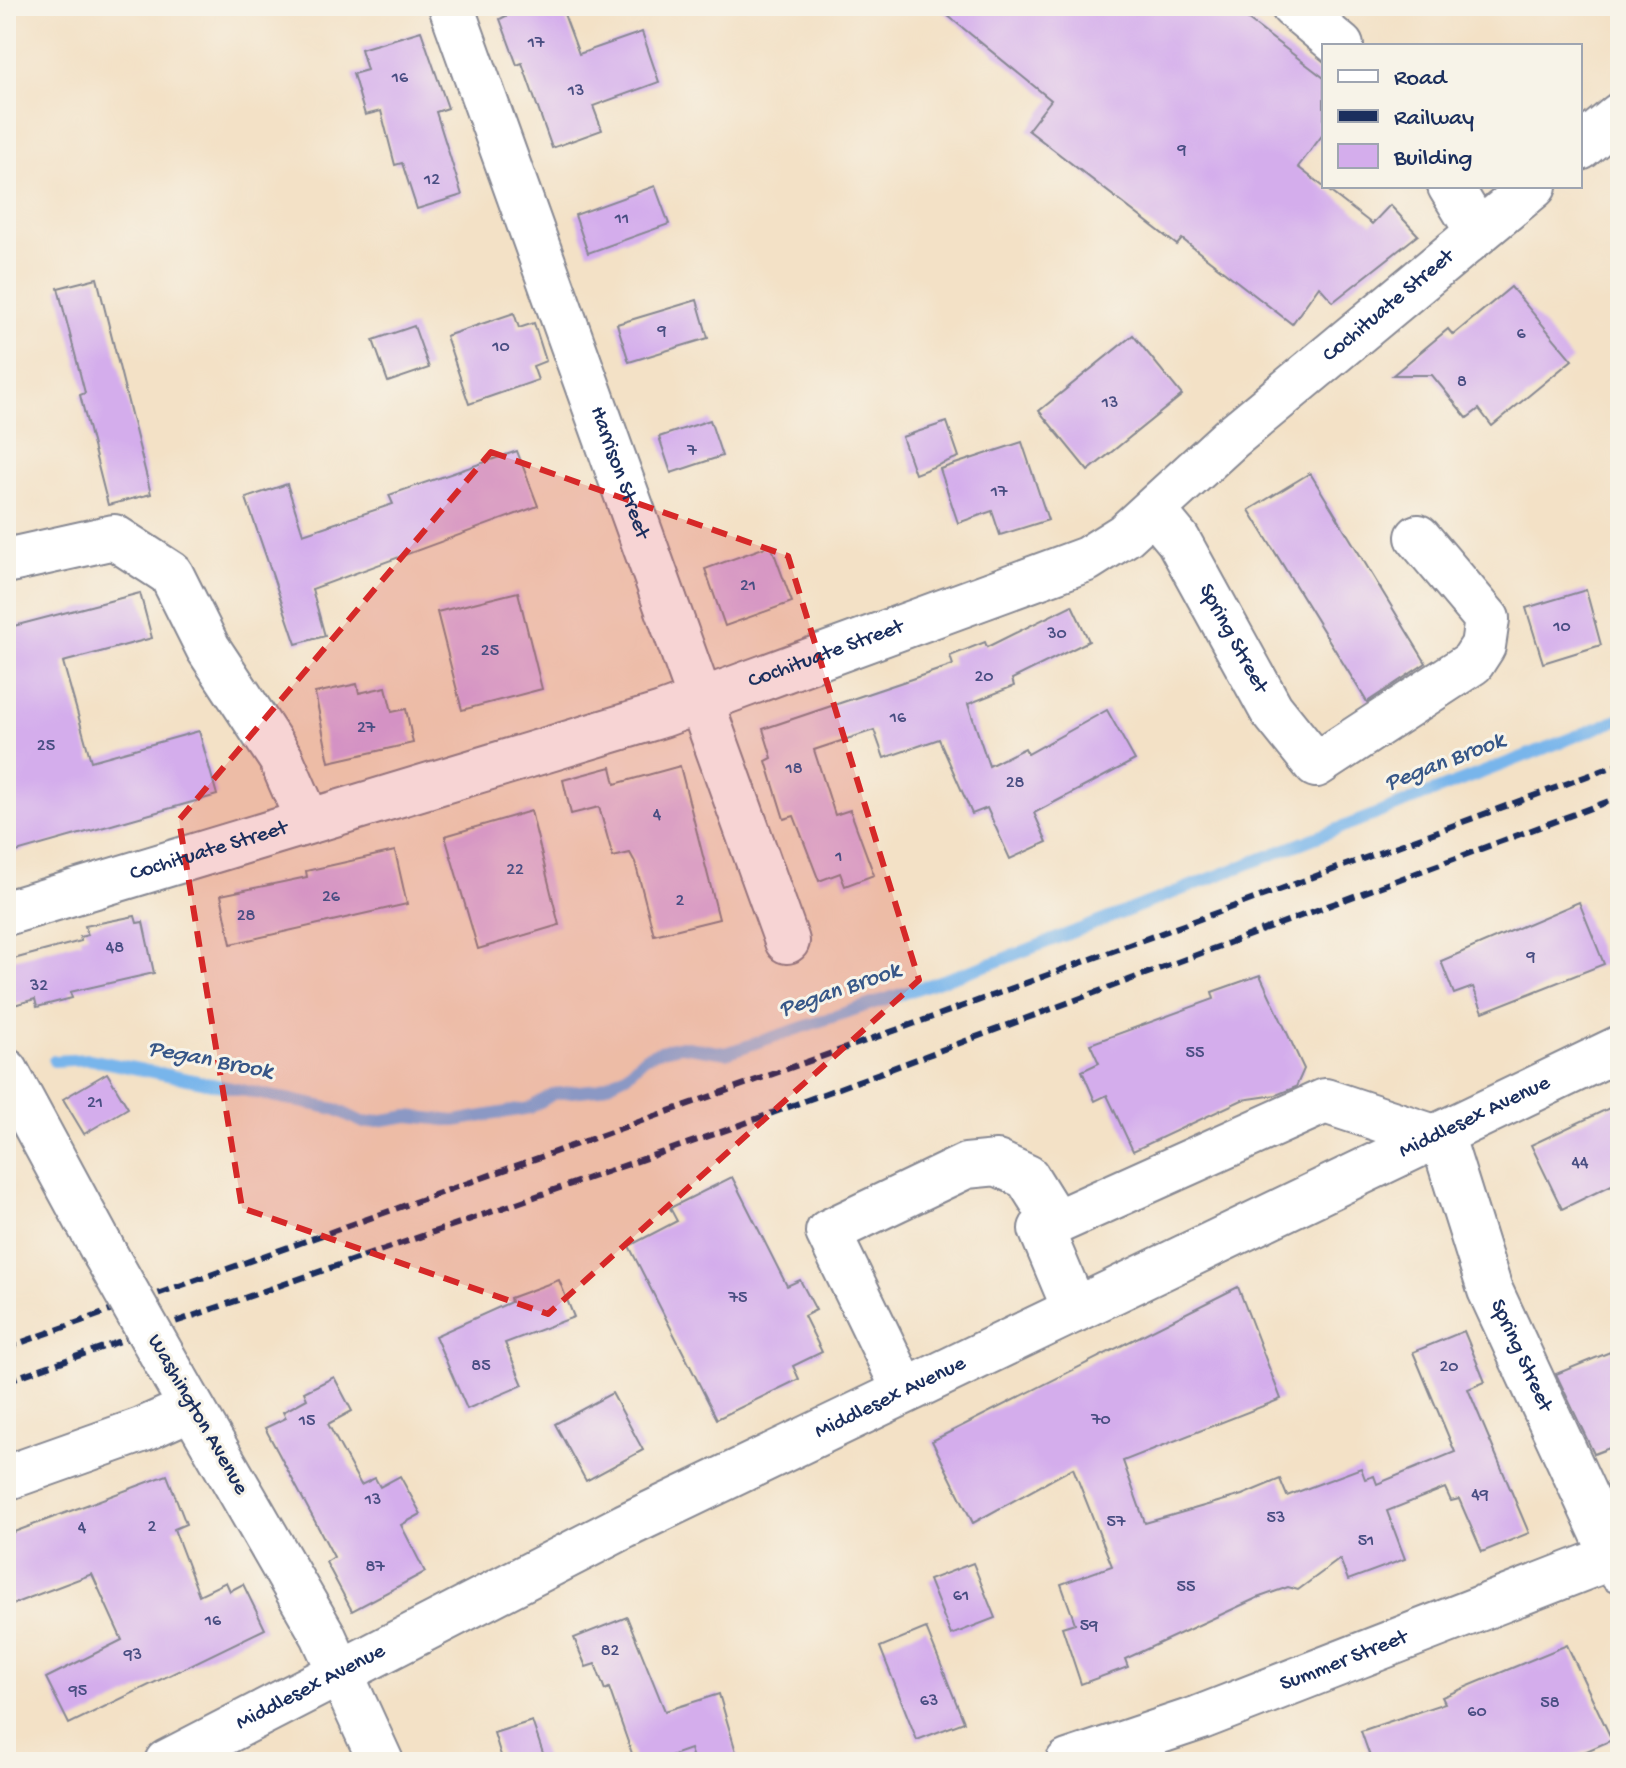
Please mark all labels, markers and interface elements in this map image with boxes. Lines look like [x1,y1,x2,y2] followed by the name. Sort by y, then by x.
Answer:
[527,33,545,54] house number: 17
[1322,44,1582,188] legend
[1394,65,1448,94] text: Road
[391,68,409,89] house number: 16
[567,81,584,102] house number: 13
[1394,105,1474,134] text: Railway
[1176,140,1187,161] house number: 9
[1393,145,1472,174] text: Building
[423,170,440,191] house number: 12
[614,209,629,230] house number: 11
[1318,243,1462,369] street label: Cochituate Street
[656,321,667,342] house number: 9
[1516,324,1526,345] house number: 6
[491,337,510,358] house number: 10
[1457,372,1467,393] house number: 8
[1101,393,1118,414] house number: 13
[583,403,655,545] street label: Harrison Street
[686,441,697,462] house number: 7
[990,482,1008,503] house number: 17
[740,576,756,597] house number: 21
[1192,580,1274,700] street label: Spring Street
[745,614,909,695] street label: Cochituate Street
[1552,617,1571,638] house number: 10
[1046,624,1067,645] house number: 30
[481,641,499,662] house number: 25
[974,667,994,688] house number: 20
[889,708,907,729] house number: 16
[357,718,376,739] house number: 27
[1381,726,1511,799] water label: Pegan Brook
[37,736,55,757] house number: 25
[784,759,803,780] house number: 18
[1006,773,1024,794] house number: 28
[653,805,662,826] house number: 4
[127,815,293,888] street label: Cochituate Street
[834,847,843,868] house number: 1
[506,860,524,881] house number: 22
[322,887,341,908] house number: 26
[676,891,685,912] house number: 2
[237,906,255,927] house number: 28
[106,938,124,959] house number: 48
[1525,947,1536,968] house number: 9
[776,956,906,1025] water label: Pegan Brook
[29,976,48,997] house number: 32
[145,1035,277,1088] water label: Pegan Brook
[1186,1043,1204,1064] house number: 55
[1395,1070,1555,1165] street label: Middlesex Avenue
[87,1093,103,1114] house number: 21
[1571,1153,1589,1174] house number: 44
[728,1288,747,1309] house number: 75
[1483,1296,1558,1418] street label: Spring Street
[141,1330,254,1500] street label: Washington Avenue
[811,1351,971,1446] street label: Middlesex Avenue
[471,1356,491,1377] house number: 85
[1439,1357,1459,1378] house number: 20
[1090,1410,1111,1431] house number: 70
[298,1411,315,1432] house number: 15
[1471,1485,1489,1506] house number: 49
[364,1490,381,1511] house number: 13
[1267,1508,1285,1529] house number: 53
[1107,1512,1126,1533] house number: 57
[148,1517,157,1538] house number: 2
[78,1518,87,1539] house number: 4
[1358,1531,1374,1552] house number: 51
[365,1557,385,1578] house number: 87
[1177,1577,1195,1598] house number: 55
[953,1586,969,1607] house number: 61
[204,1611,222,1632] house number: 16
[1080,1616,1098,1637] house number: 59
[1277,1624,1414,1698] street label: Summer Street
[232,1638,391,1737] street label: Middlesex Avenue
[601,1641,620,1662] house number: 82
[123,1645,142,1666] house number: 93
[68,1681,87,1702] house number: 95
[920,1691,938,1712] house number: 63
[1540,1693,1560,1714] house number: 58
[1467,1702,1487,1723] house number: 60

